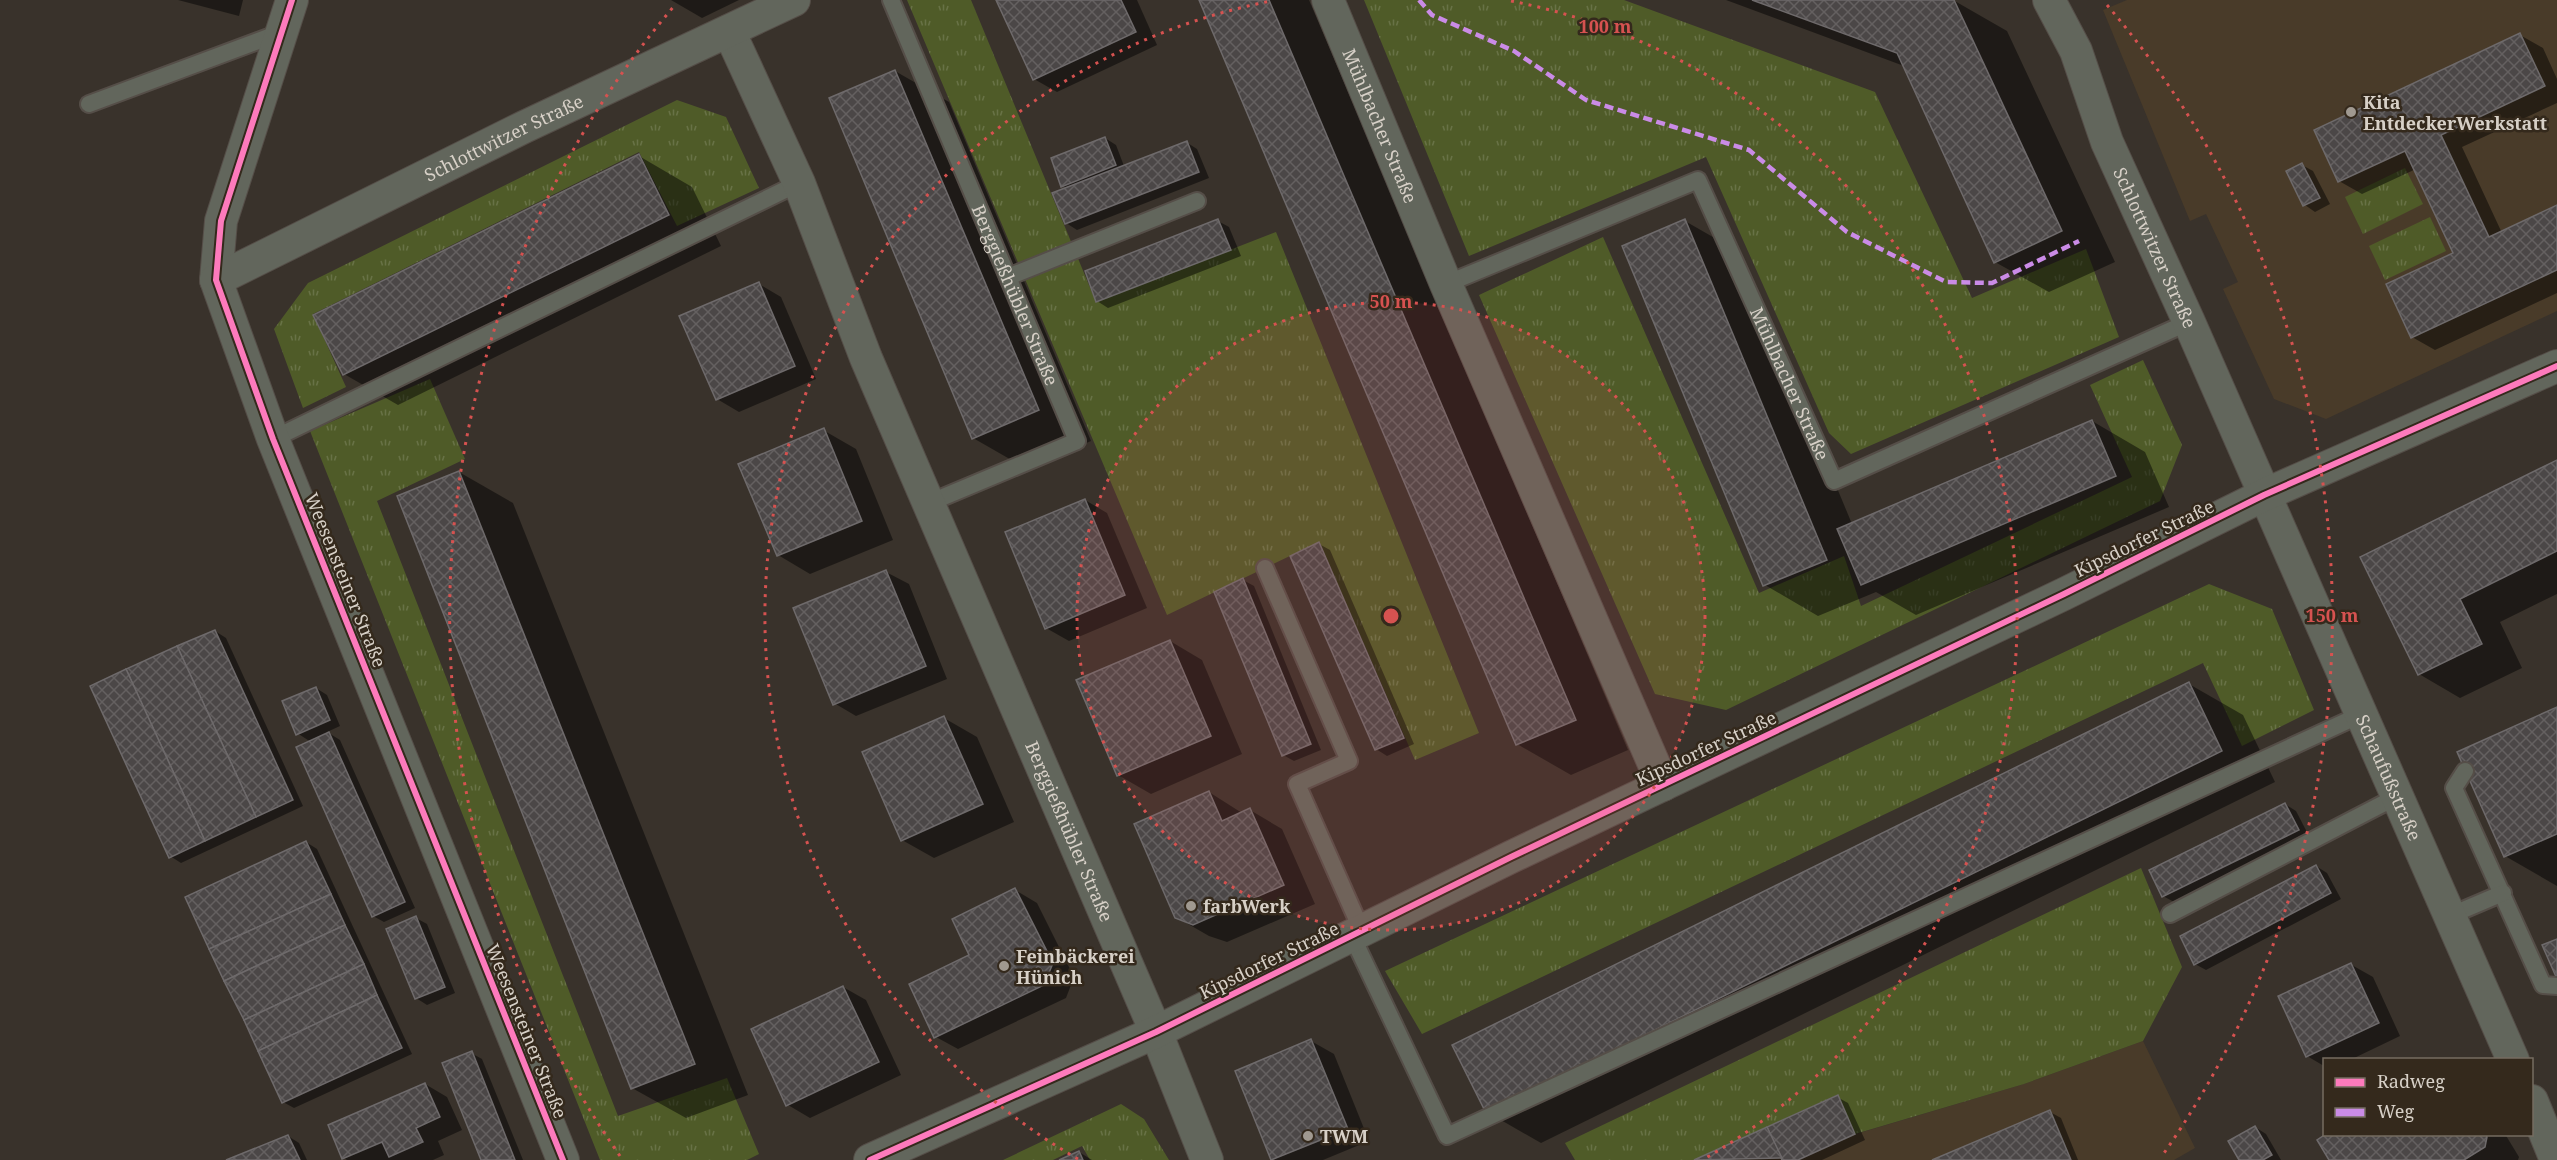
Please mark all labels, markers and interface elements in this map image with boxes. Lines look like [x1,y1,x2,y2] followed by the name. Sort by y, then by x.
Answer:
[1579,14,1632,38] text: 100 m
[1337,45,1423,207] street label: Mühlbacher Straße
[420,89,587,187] street label: Schlottwitzer Straße
[2363,90,2547,135] place label: Kita EntdeckerWerkstatt
[2344,105,2358,119] marker: Kita EntdeckerWerkstatt
[2108,164,2202,332] street label: Schlottwitzer Straße
[967,201,1064,389] street label: Berggießhübler Straße
[1370,289,1413,313] text: 50 m
[1745,303,1835,464] street label: Mühlbacher Straße
[300,489,392,671] street label: Weesensteiner Straße
[2070,494,2218,582] street label: Kipsdorfer Straße
[2306,603,2359,627] text: 150 m
[1381,606,1401,626] centre of rings
[1632,705,1780,791] street label: Kipsdorfer Straße
[2351,711,2427,844] street label: Schaufußstraße
[1020,737,1119,925] street label: Berggießhübler Straße
[1203,894,1291,918] place label: farbWerk
[1184,899,1198,913] marker: farbWerk
[1195,916,1343,1004] street label: Kipsdorfer Straße
[481,940,573,1122] street label: Weesensteiner Straße
[1016,944,1135,989] place label: Feinbäckerei Hünich
[997,959,1011,973] marker: Feinbäckerei Hünich
[2323,1058,2533,1136] legend
[2377,1069,2445,1093] text: Radweg
[2377,1099,2414,1123] text: Weg
[1320,1124,1368,1148] place label: TWM
[1301,1129,1315,1143] marker: TWM

